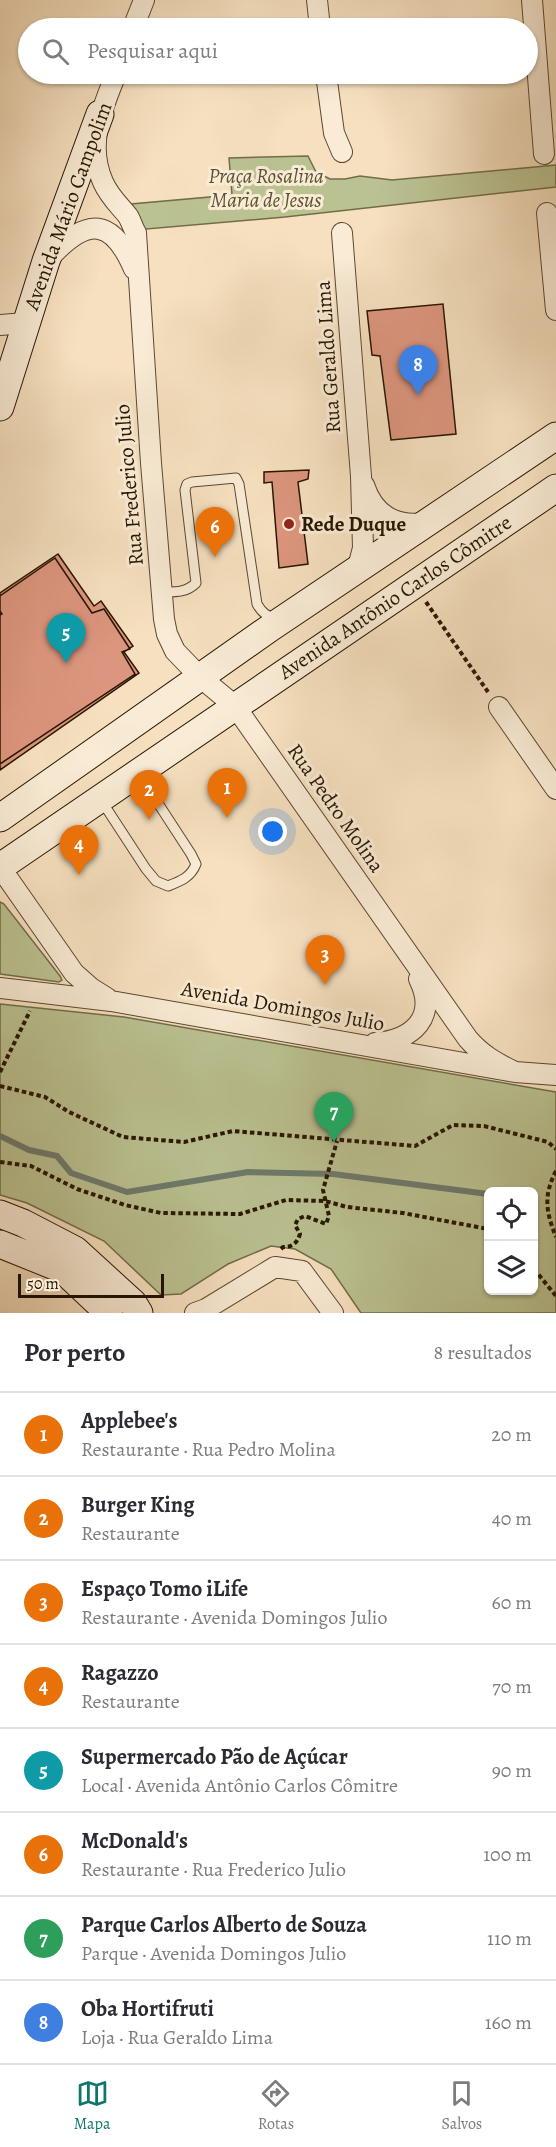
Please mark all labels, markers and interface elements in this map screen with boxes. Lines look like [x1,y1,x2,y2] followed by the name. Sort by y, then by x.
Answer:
[18,18,538,84] search box
[39,35,72,68] icon: search
[87,36,218,66] text: Pesquisar aqui
[17,98,119,315] street label: Avenida Mário Campolim
[208,162,324,214] park label: Praça Rosalina Maria de Jesus
[309,280,347,434] street label: Rua Geraldo Lima
[398,346,438,395] pin: 8
[108,403,150,567] street label: Rua Frederico Julio
[196,508,234,557] pin: 6
[272,508,517,686] street label: Avenida Antônio Carlos Cômitre
[301,510,407,538] place label: Rede Duque
[282,517,296,531] marker: Rede Duque
[46,614,86,663] pin: 5
[281,738,391,878] street label: Rua Pedro Molina
[208,768,246,818] pin: 1
[130,770,168,820] pin: 2
[258,817,287,846] your location
[60,826,98,875] pin: 4
[306,936,344,985] pin: 3
[178,974,387,1038] street label: Avenida Domingos Julio
[314,1092,354,1142] pin: 7
[484,1187,538,1295] map controls
[484,1187,538,1241] button: locate
[484,1241,538,1295] button: layers
[18,1271,164,1298] scale bar
[27,1273,59,1295] text: 50 m
[24,1335,125,1370] text: Por perto
[434,1339,532,1366] text: 8 resultados
[81,1406,177,1436] text: Applebee's
[40,1421,47,1448] text: 1
[491,1421,532,1448] text: 20 m
[81,1436,336,1463] text: Restaurante · Rua Pedro Molina
[81,1490,194,1520] text: Burger King
[39,1505,48,1532] text: 2
[492,1505,532,1532] text: 40 m
[81,1520,180,1547] text: Restaurante
[81,1574,248,1604] text: Espaço Tomo iLife
[39,1589,48,1616] text: 3
[492,1589,532,1616] text: 60 m
[81,1604,387,1631] text: Restaurante · Avenida Domingos Julio
[81,1658,159,1688] text: Ragazzo
[39,1673,48,1700] text: 4
[492,1673,532,1700] text: 70 m
[81,1688,180,1715] text: Restaurante
[81,1742,348,1772] text: Supermercado Pão de Açúcar
[39,1757,48,1784] text: 5
[492,1757,532,1784] text: 90 m
[81,1772,398,1799] text: Local · Avenida Antônio Carlos Cômitre
[81,1826,188,1856] text: McDonald's
[39,1841,48,1868] text: 6
[483,1841,532,1868] text: 100 m
[81,1856,346,1883] text: Restaurante · Rua Frederico Julio
[81,1910,367,1940] text: Parque Carlos Alberto de Souza
[39,1925,48,1952] text: 7
[487,1925,532,1952] text: 110 m
[81,1940,346,1967] text: Parque · Avenida Domingos Julio
[81,1994,214,2024] text: Oba Hortifruti
[39,2009,48,2036] text: 8
[485,2009,532,2036] text: 160 m
[81,2024,273,2051] text: Loja · Rua Geraldo Lima
[74,2077,110,2135] tab: Mapa
[258,2077,294,2135] tab: Rotas
[442,2077,482,2135] tab: Salvos

